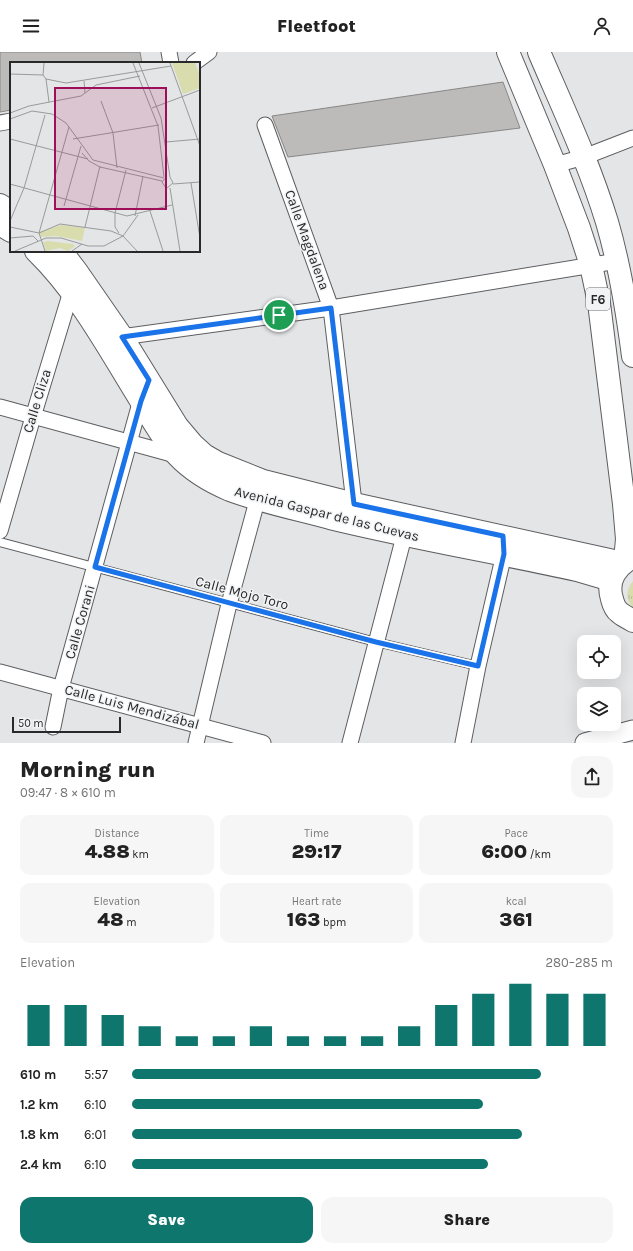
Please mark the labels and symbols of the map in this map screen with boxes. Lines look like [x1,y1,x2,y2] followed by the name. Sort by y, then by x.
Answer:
[10,62,200,252] inset map
[281,188,333,292] street label: Calle Magdalena
[586,288,610,310] road number: F6
[262,298,296,332] pin
[19,367,55,435] street label: Calle Cliza
[233,483,421,545] street label: Avenida Gaspar de las Cuevas
[194,572,290,614] street label: Calle Mojo Toro
[61,583,99,661] street label: Calle Corani
[63,681,201,733] street label: Calle Luis Mendizábal
[12,715,121,734] scale bar

